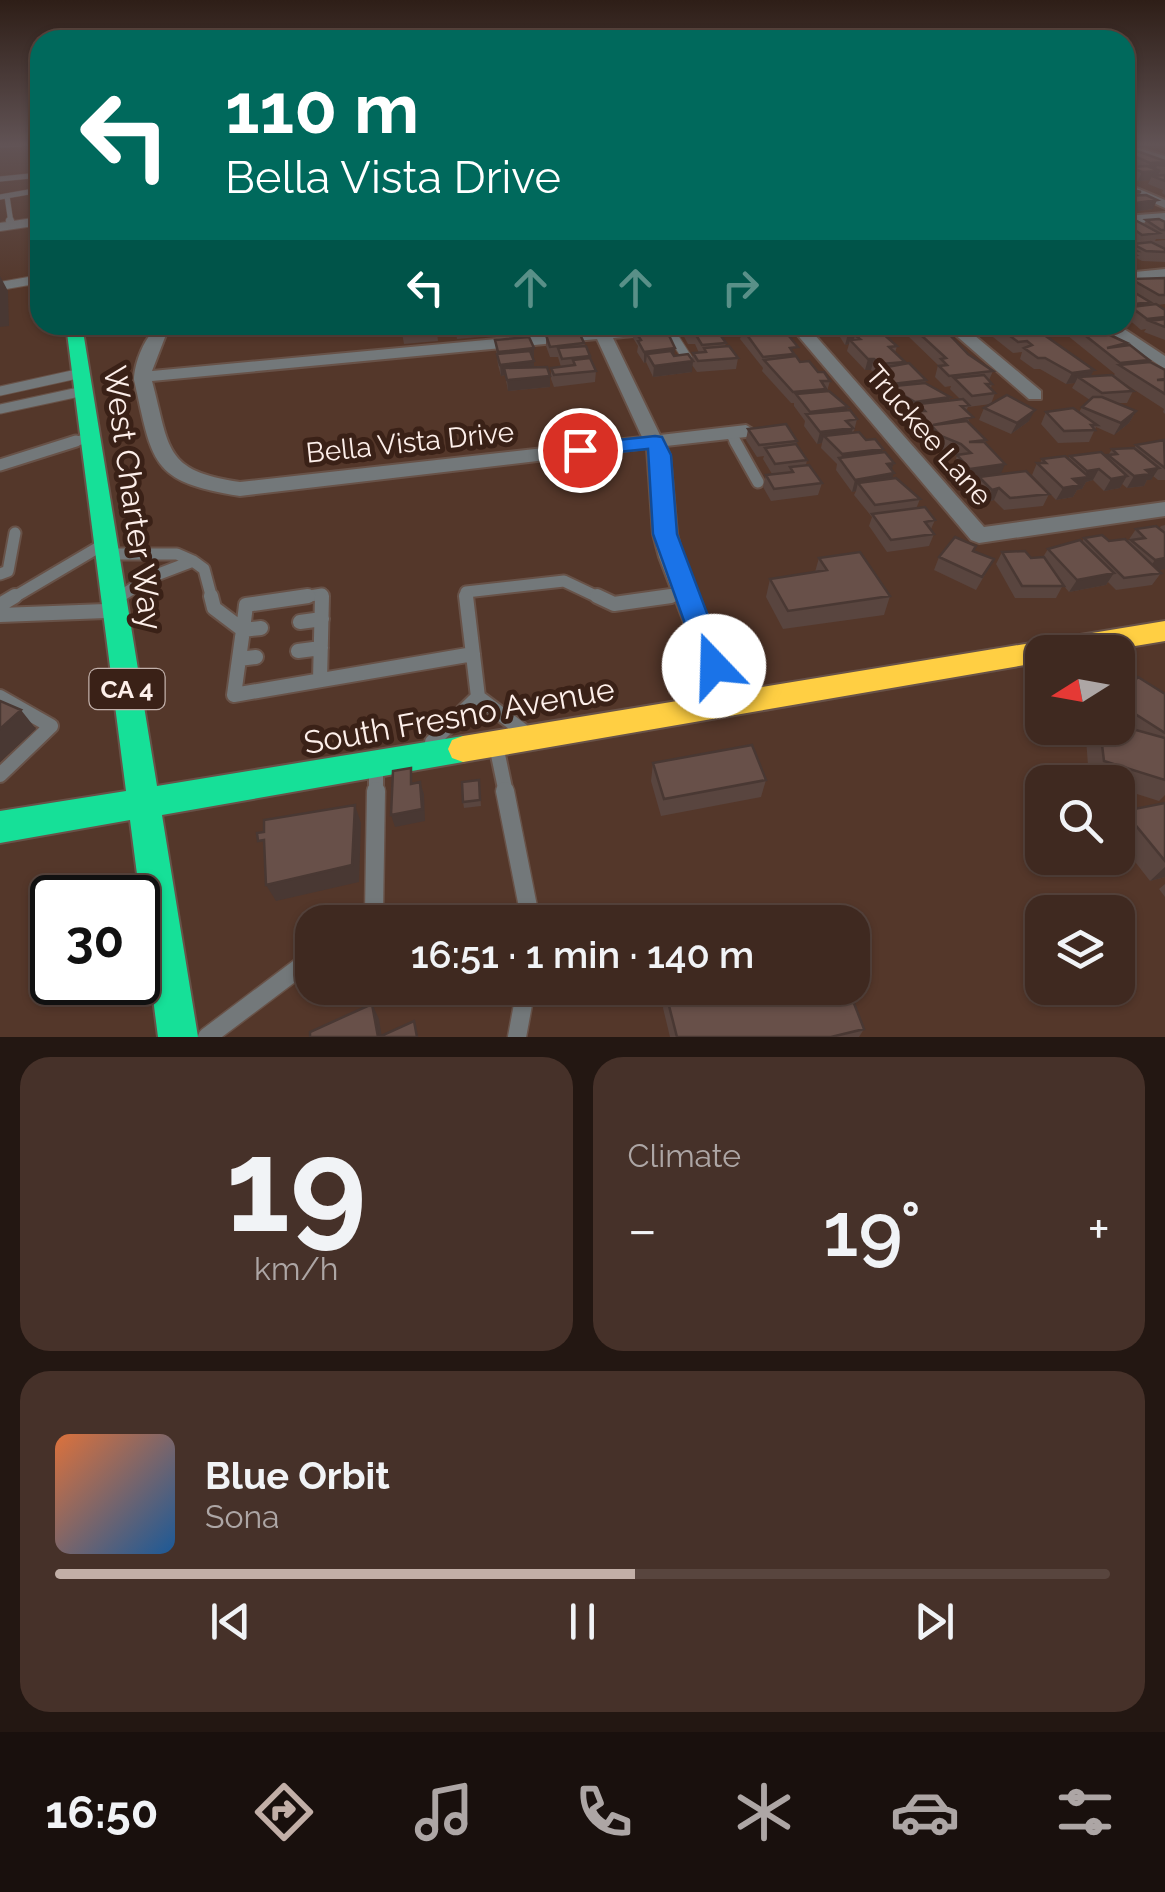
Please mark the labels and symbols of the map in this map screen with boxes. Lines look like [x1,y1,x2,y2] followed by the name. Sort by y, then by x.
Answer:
[859,359,998,512] street label: Truckee Lane
[97,363,170,632] street label: West Charter Way
[538,408,623,493] pin
[304,415,516,470] street label: Bella Vista Drive
[662,614,766,718] position arrow
[1025,635,1135,745] north arrow
[90,669,164,709] road number: CA 4
[301,670,617,761] street label: South Fresno Avenue
[30,875,160,1005] speed limit sign: 30

